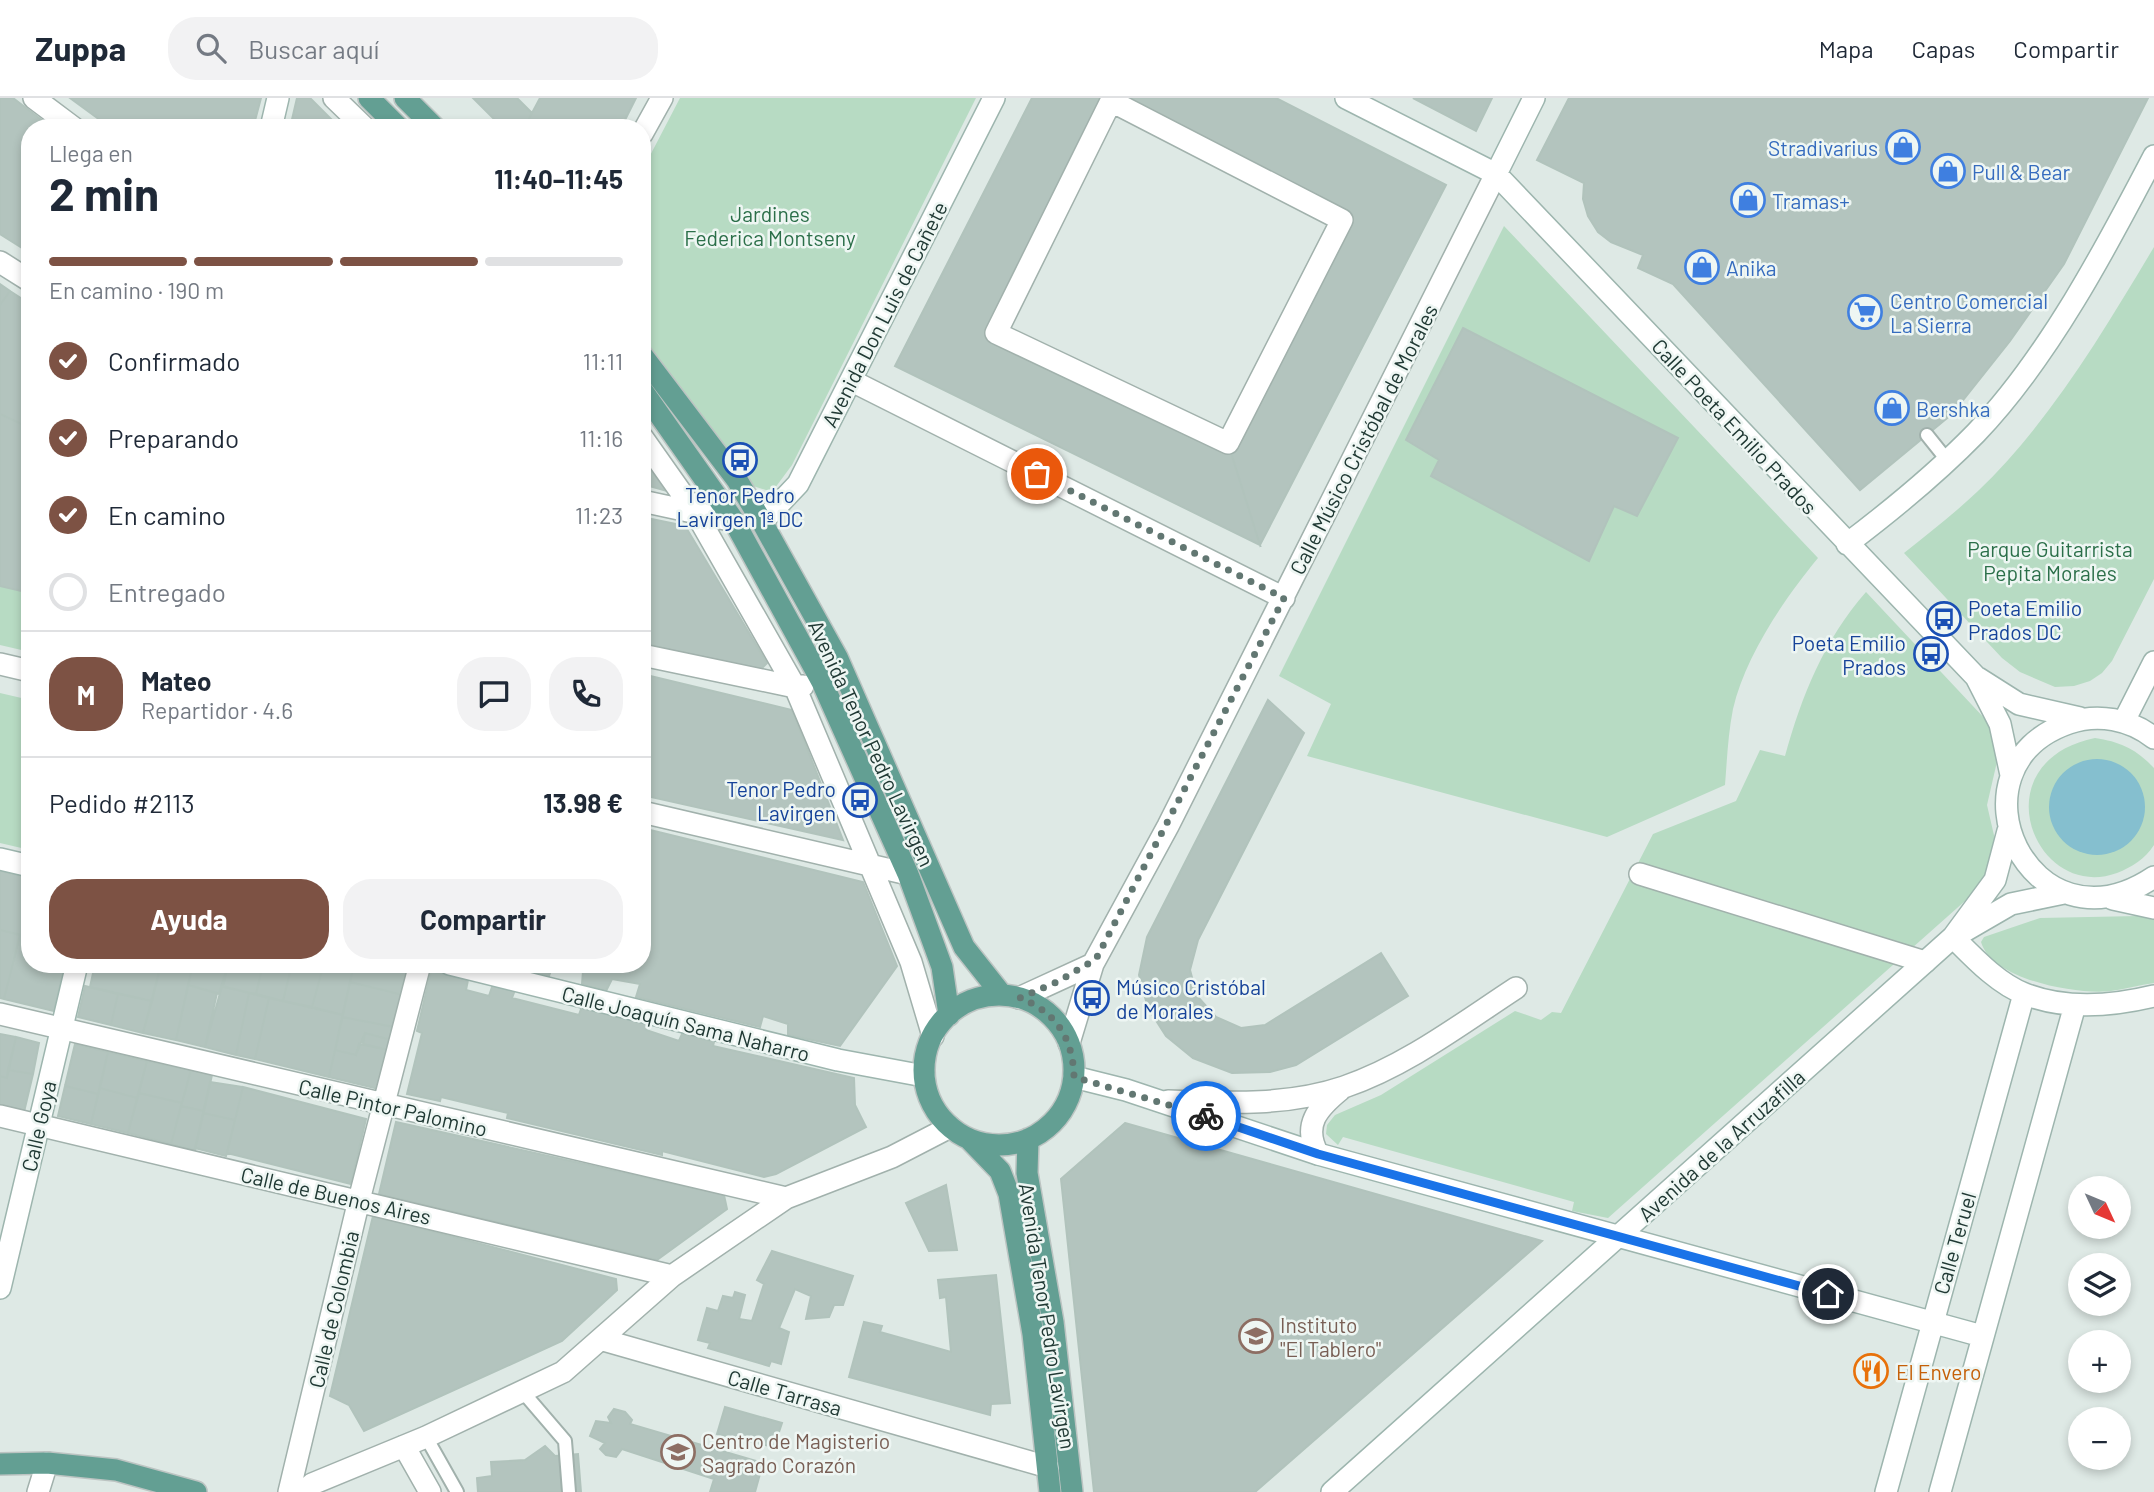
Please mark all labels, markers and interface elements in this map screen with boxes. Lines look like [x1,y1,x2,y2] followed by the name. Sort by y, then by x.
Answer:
[168,17,658,80] search box
[35,28,126,68] text: Zuppa
[192,29,230,67] icon: search
[248,33,379,64] text: Buscar aquí
[1819,34,1874,63] text: Mapa
[1912,34,1975,63] text: Capas
[2013,34,2119,63] text: Compartir
[1884,128,1922,166] shop icon: Stradivarius
[1768,135,1878,160] place label: Stradivarius
[49,139,133,167] text: Llega en
[1929,152,1967,190] shop icon: Pull & Bear
[1972,159,2071,184] place label: Pull & Bear
[494,163,623,194] text: 11:40–11:45
[49,165,159,220] text: 2 min
[1729,181,1767,219] shop icon: Tramas+
[1772,188,1850,213] place label: Tramas+
[816,197,952,431] street label: Avenida Don Luis de Cañete
[684,201,856,250] park label: Jardines Federica Montseny
[1683,248,1721,286] shop icon: Anika
[1726,255,1776,280] place label: Anika
[49,276,224,304] text: En camino · 190 m
[1890,288,2048,337] place label: Centro Comercial La Sierra
[1846,293,1884,331] supermarket icon: Centro Comercial La Sierra
[1284,300,1442,578] street label: Calle Músico Cristóbal de Morales
[1647,333,1823,519] street label: Calle Poeta Emilio Prados
[49,342,87,380] icon: check
[108,345,240,376] text: Confirmado
[583,347,623,375] text: 11:11
[1873,389,1911,427] shop icon: Bershka
[1916,396,1990,421] place label: Bershka
[49,419,87,457] icon: check
[108,422,239,453] text: Preparando
[579,424,623,452] text: 11:16
[721,441,759,479] bus stop icon: Tenor Pedro Lavirgen 1ª DC
[1007,444,1067,504] pin
[1018,455,1056,493] icon: bag
[676,482,804,531] place label: Tenor Pedro Lavirgen 1ª DC
[49,496,87,534] icon: check
[108,499,226,530] text: En camino
[575,501,623,529] text: 11:23
[1967,536,2133,585] park label: Parque Guitarrista Pepita Morales
[108,576,226,607] text: Entregado
[1968,595,2082,644] place label: Poeta Emilio Prados DC
[1925,600,1963,638] bus stop icon: Poeta Emilio Prados DC
[804,616,940,870] street label: Avenida Tenor Pedro Lavirgen
[1792,630,1906,679] place label: Poeta Emilio Prados
[1912,635,1950,673] bus stop icon: Poeta Emilio Prados
[457,657,531,731] button: chat
[549,657,623,731] button: phone
[141,665,211,696] text: Mateo
[77,679,95,710] text: M
[141,696,293,724] text: Repartidor · 4.6
[726,776,836,825] place label: Tenor Pedro Lavirgen
[841,781,879,819] bus stop icon: Tenor Pedro Lavirgen
[49,787,195,818] text: Pedido #2113
[543,787,623,818] text: 13.98 €
[49,879,329,959] button: Ayuda
[343,879,623,959] button: Compartir
[1116,974,1266,1023] place label: Músico Cristóbal de Morales
[1073,979,1111,1017] bus stop icon: Músico Cristóbal de Morales
[560,980,812,1066] street label: Calle Joaquín Sama Naharro
[1633,1064,1809,1226] street label: Avenida de la Arruzafilla
[296,1073,490,1141] street label: Calle Pintor Palomino
[15,1078,61,1174] street label: Calle Goya
[1171,1081,1241,1151] courier
[1187,1097,1225,1135] icon: bike
[239,1161,433,1229] street label: Calle de Buenos Aires
[2068,1176,2132,1239] north arrow
[2068,1176,2131,1470] map controls
[1015,1181,1081,1451] street label: Avenida Tenor Pedro Lavirgen
[1928,1189,1980,1297] street label: Calle Teruel
[303,1228,363,1390] street label: Calle de Colombia
[2068,1253,2131,1316] button: layers
[1798,1264,1858,1324] pin
[1809,1275,1847,1313] icon: home
[1280,1312,1381,1361] place label: Instituto "El Tablero"
[1237,1317,1275,1355] school or university icon: Instituto "El Tablero"
[2068,1330,2131,1393] button: +
[1852,1352,1890,1390] restaurant icon: El Envero
[1896,1359,1981,1384] place label: El Envero
[725,1364,845,1420] street label: Calle Tarrasa
[2068,1407,2131,1470] button: −
[702,1428,890,1477] place label: Centro de Magisterio Sagrado Corazón
[659,1433,697,1471] school or university icon: Centro de Magisterio Sagrado Corazón

